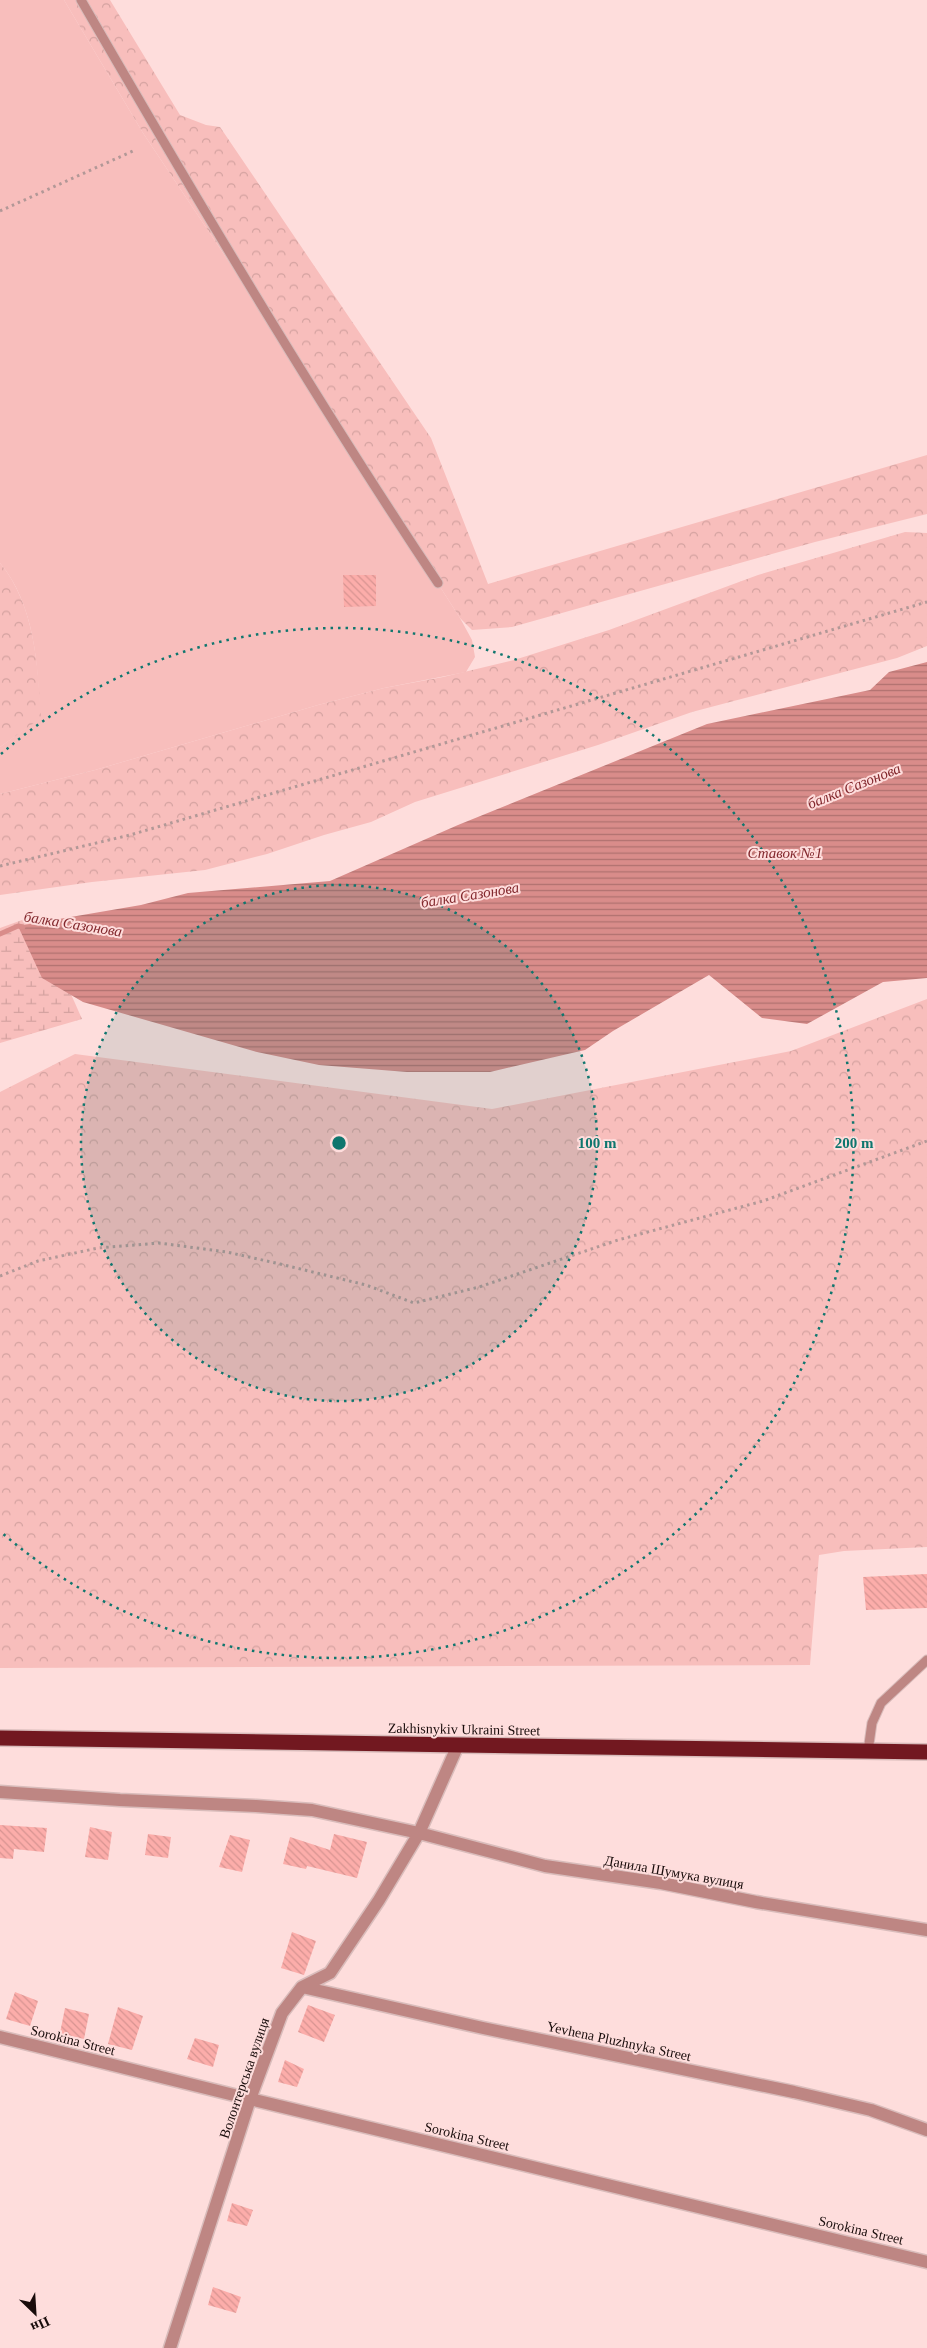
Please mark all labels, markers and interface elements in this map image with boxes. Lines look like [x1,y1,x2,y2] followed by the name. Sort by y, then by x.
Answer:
[805,760,903,812] water label: балка Сазонова
[748,845,822,861] water label: Ставок №1
[420,879,520,911] water label: балка Сазонова
[23,908,123,940] water label: балка Сазонова
[330,1134,348,1152] centre of rings
[578,1135,617,1151] text: 100 m
[835,1135,874,1151] text: 200 m
[388,1721,540,1738] street label: Zakhisnykiv Ukraini Street
[603,1853,745,1892] street label: Данила Шумука вулиця
[217,2015,272,2141] street label: Волонтерська вулиця
[545,2019,693,2064] street label: Yevhena Pluzhnyka Street
[29,2023,117,2058] street label: Sorokina Street
[423,2119,511,2154] street label: Sorokina Street
[817,2213,905,2248] street label: Sorokina Street
[10,2288,60,2338] north arrow
[29,2314,52,2335] text: Пн

